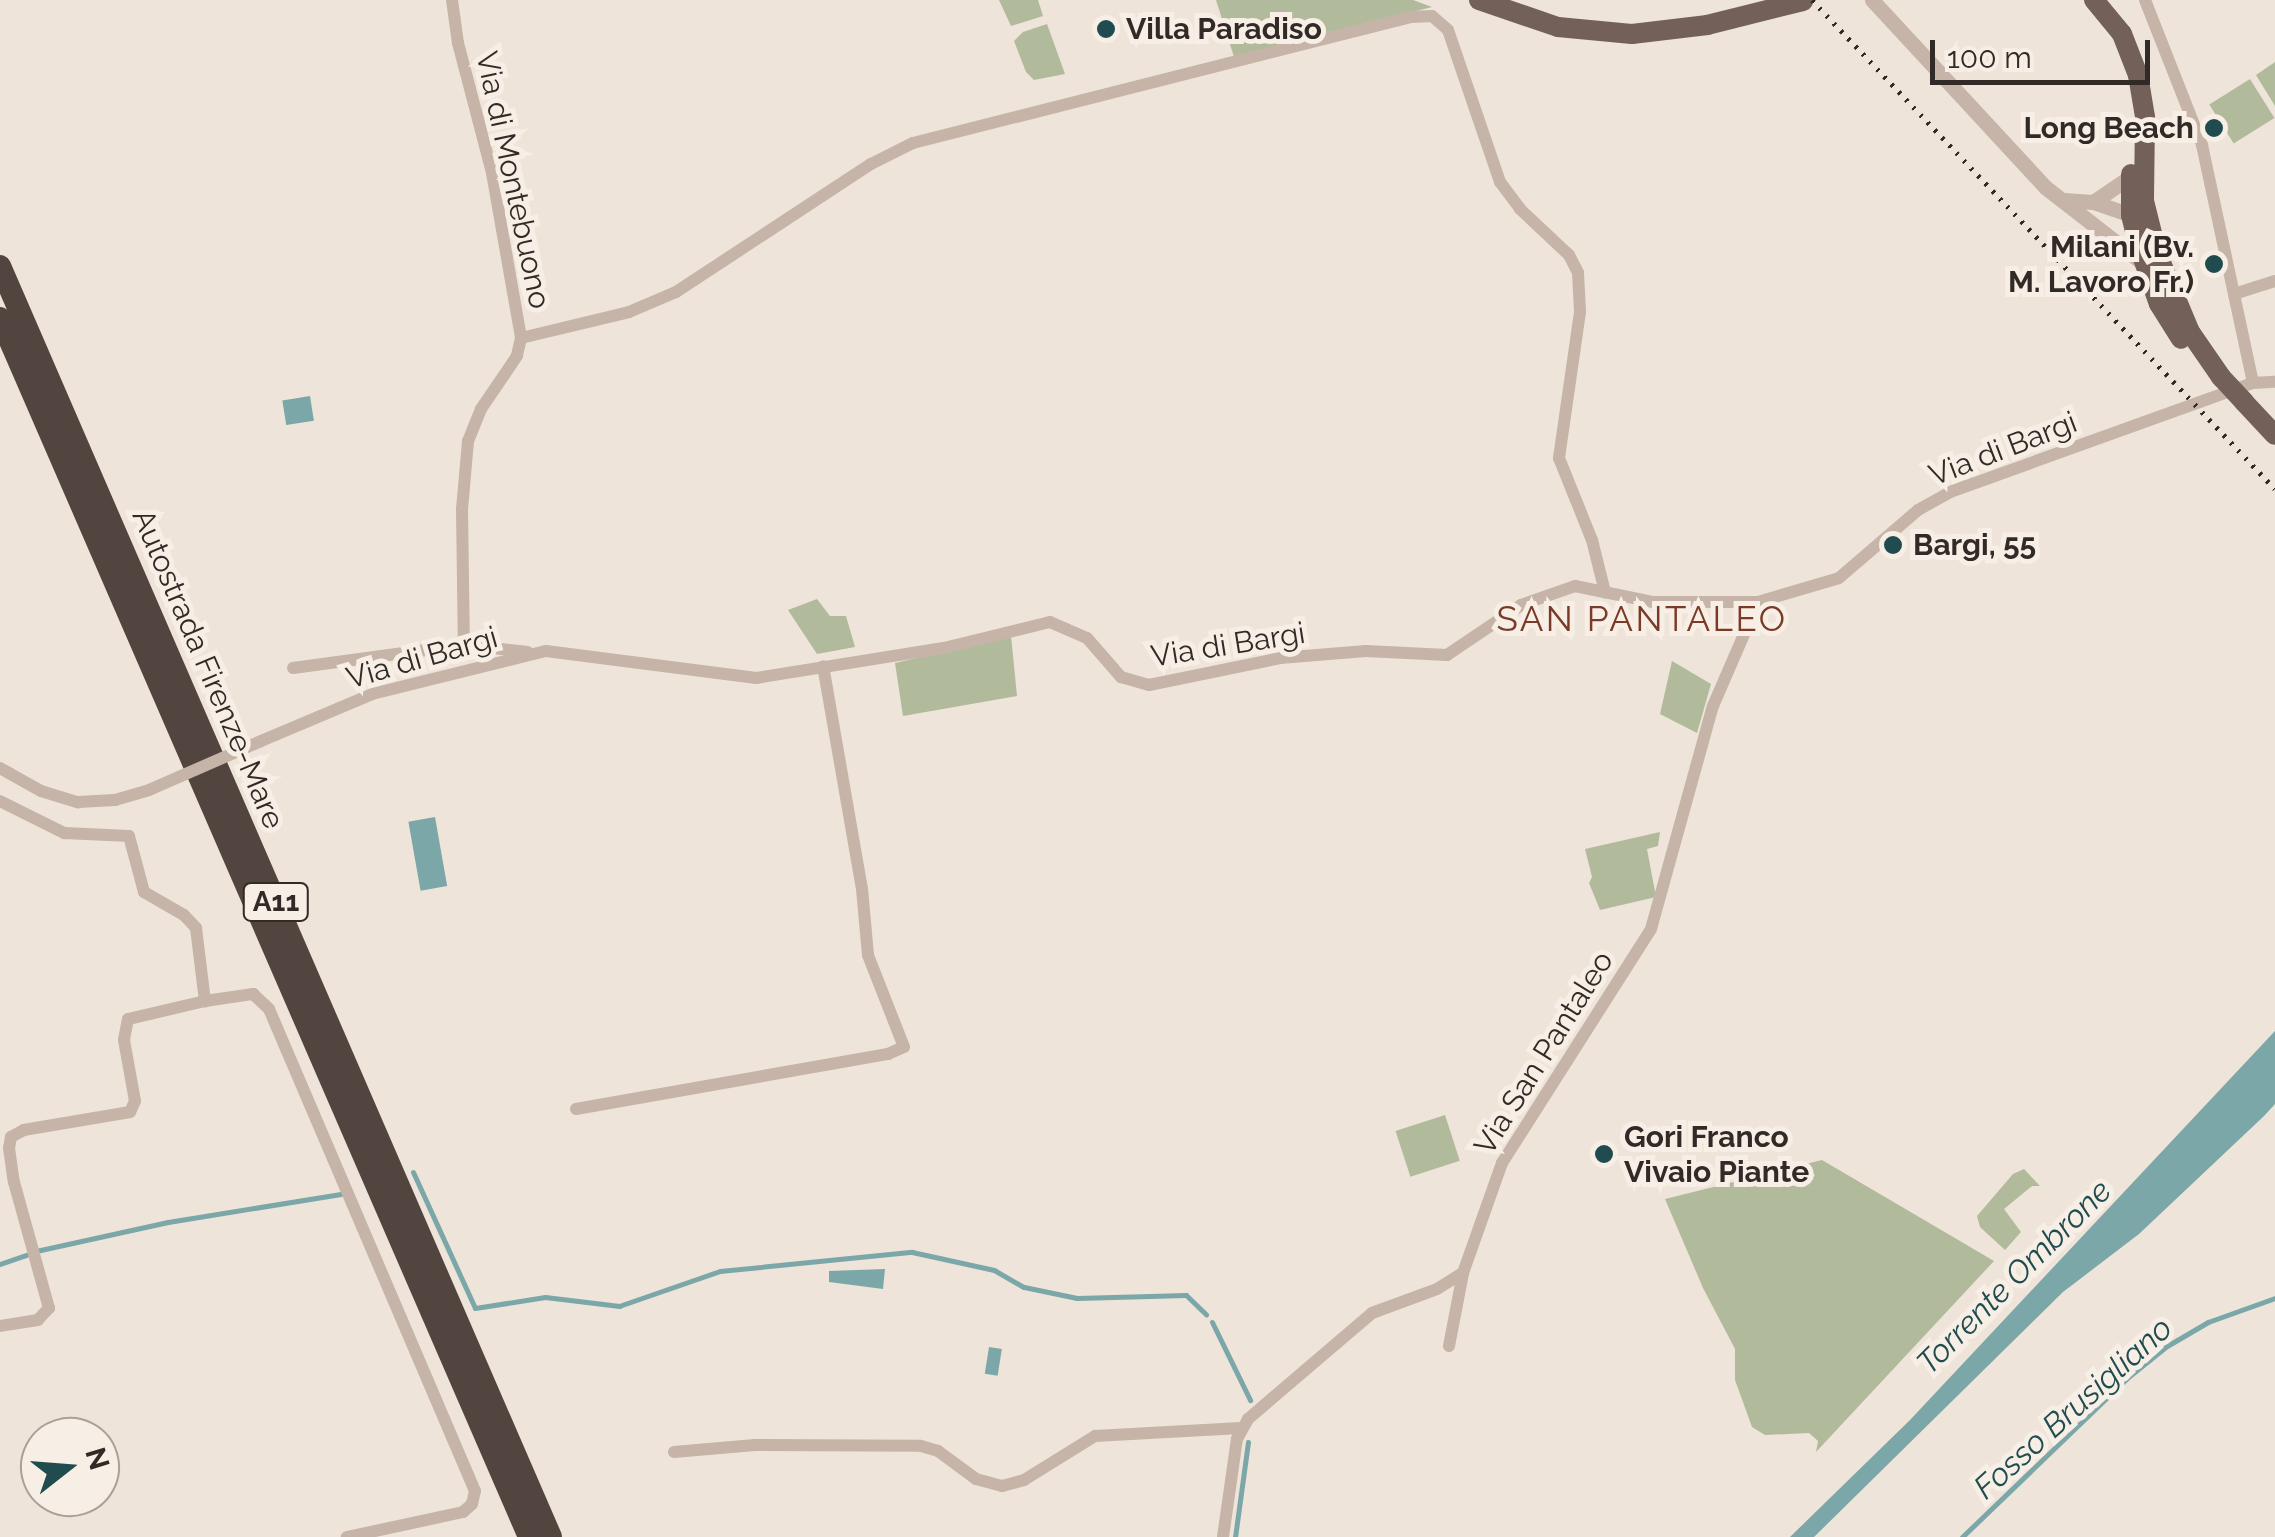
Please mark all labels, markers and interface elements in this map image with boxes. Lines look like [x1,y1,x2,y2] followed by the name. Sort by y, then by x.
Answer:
[1126,11,1322,47] place label: Villa Paradiso
[1095,18,1117,40] marker: Villa Paradiso
[1935,20,2155,82] scale bar
[1947,40,2032,75] text: 100 m
[468,48,558,312] street label: Via di Montebuono
[2023,110,2194,146] place label: Long Beach
[2203,117,2225,139] marker: Long Beach
[2008,229,2194,300] place label: Milani (Bv. M. Lavoro Fr.)
[2203,253,2225,275] marker: Milani (Bv. M. Lavoro Fr.)
[1924,404,2082,494] street label: Via di Bargi
[124,504,292,834] street label: Autostrada Firenze-Mare
[1913,527,2036,563] place label: Bargi, 55
[1882,534,1904,556] marker: Bargi, 55
[1496,598,1788,640] district label: SAN PANTALEO
[1149,615,1307,675] street label: Via di Bargi
[342,619,502,697] street label: Via di Bargi
[241,879,311,925] road number: A11
[1467,945,1621,1161] street label: Via San Pantaleo
[1624,1119,1809,1190] place label: Gori Franco Vivaio Piante
[1593,1143,1615,1165] marker: Gori Franco Vivaio Piante
[1909,1172,2119,1382] water label: Torrente Ombrone
[1966,1309,2180,1507] water label: Fosso Brusigliano
[20,1417,120,1517] north arrow
[78,1444,116,1474] text: N

